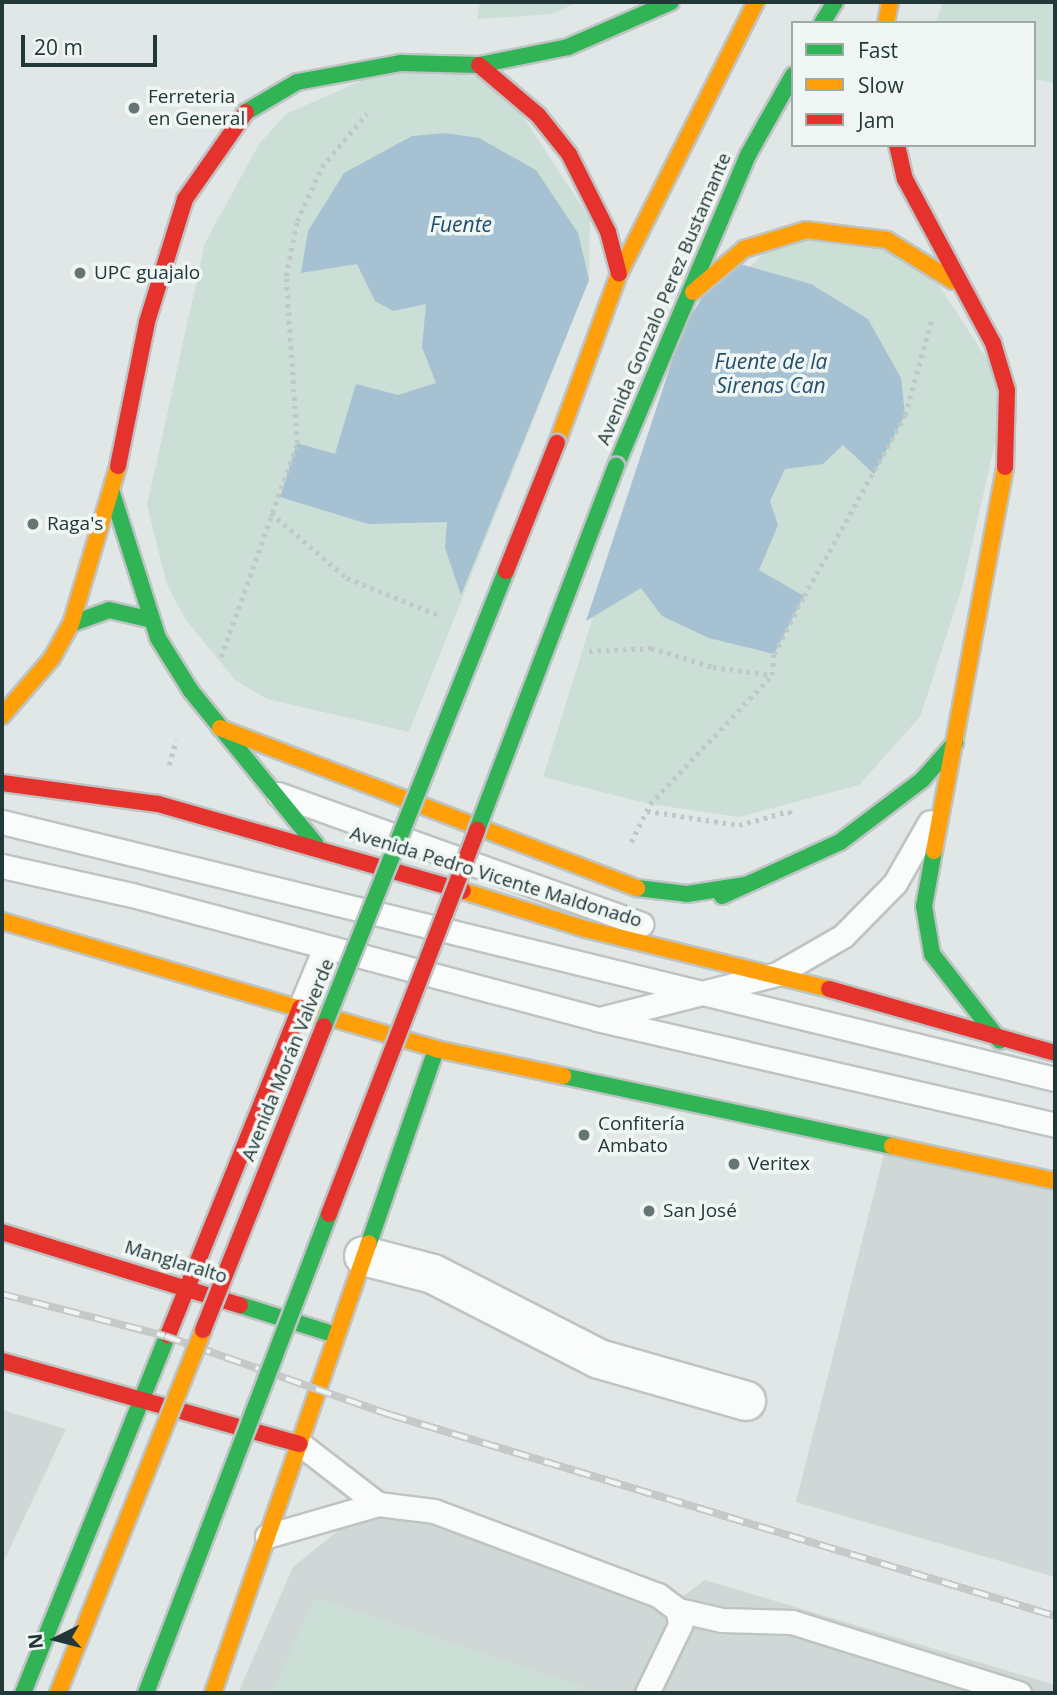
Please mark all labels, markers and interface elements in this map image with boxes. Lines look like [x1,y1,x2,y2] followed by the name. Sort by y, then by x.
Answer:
[24,21,161,65] scale bar
[791,21,1036,147] legend
[34,33,83,61] text: 20 m
[858,36,898,64] text: Fast
[858,71,904,99] text: Slow
[148,86,245,130] place label: Ferreteria en General
[126,100,142,116] marker: Ferreteria en General
[858,106,895,134] text: Jam
[592,149,736,449] street label: Avenida Gonzalo Perez Bustamante
[430,211,492,237] water label: Fuente
[94,262,200,284] place label: UPC guajalo
[72,265,88,281] marker: UPC guajalo
[715,348,827,398] water label: Fuente de la Sirenas Can
[47,513,103,535] place label: Raga's
[25,516,41,532] marker: Raga's
[347,822,645,932] street label: Avenida Pedro Vicente Maldonado
[237,956,339,1164] street label: Avenida Morán Valverde
[598,1113,685,1157] place label: Confitería Ambato
[576,1127,592,1143] marker: Confitería Ambato
[748,1153,810,1175] place label: Veritex
[726,1156,742,1172] marker: Veritex
[663,1200,737,1222] place label: San José
[641,1203,657,1219] marker: San José
[122,1236,230,1288] street label: Manglaralto
[21,1604,91,1674] north arrow
[21,1632,49,1650] text: N

